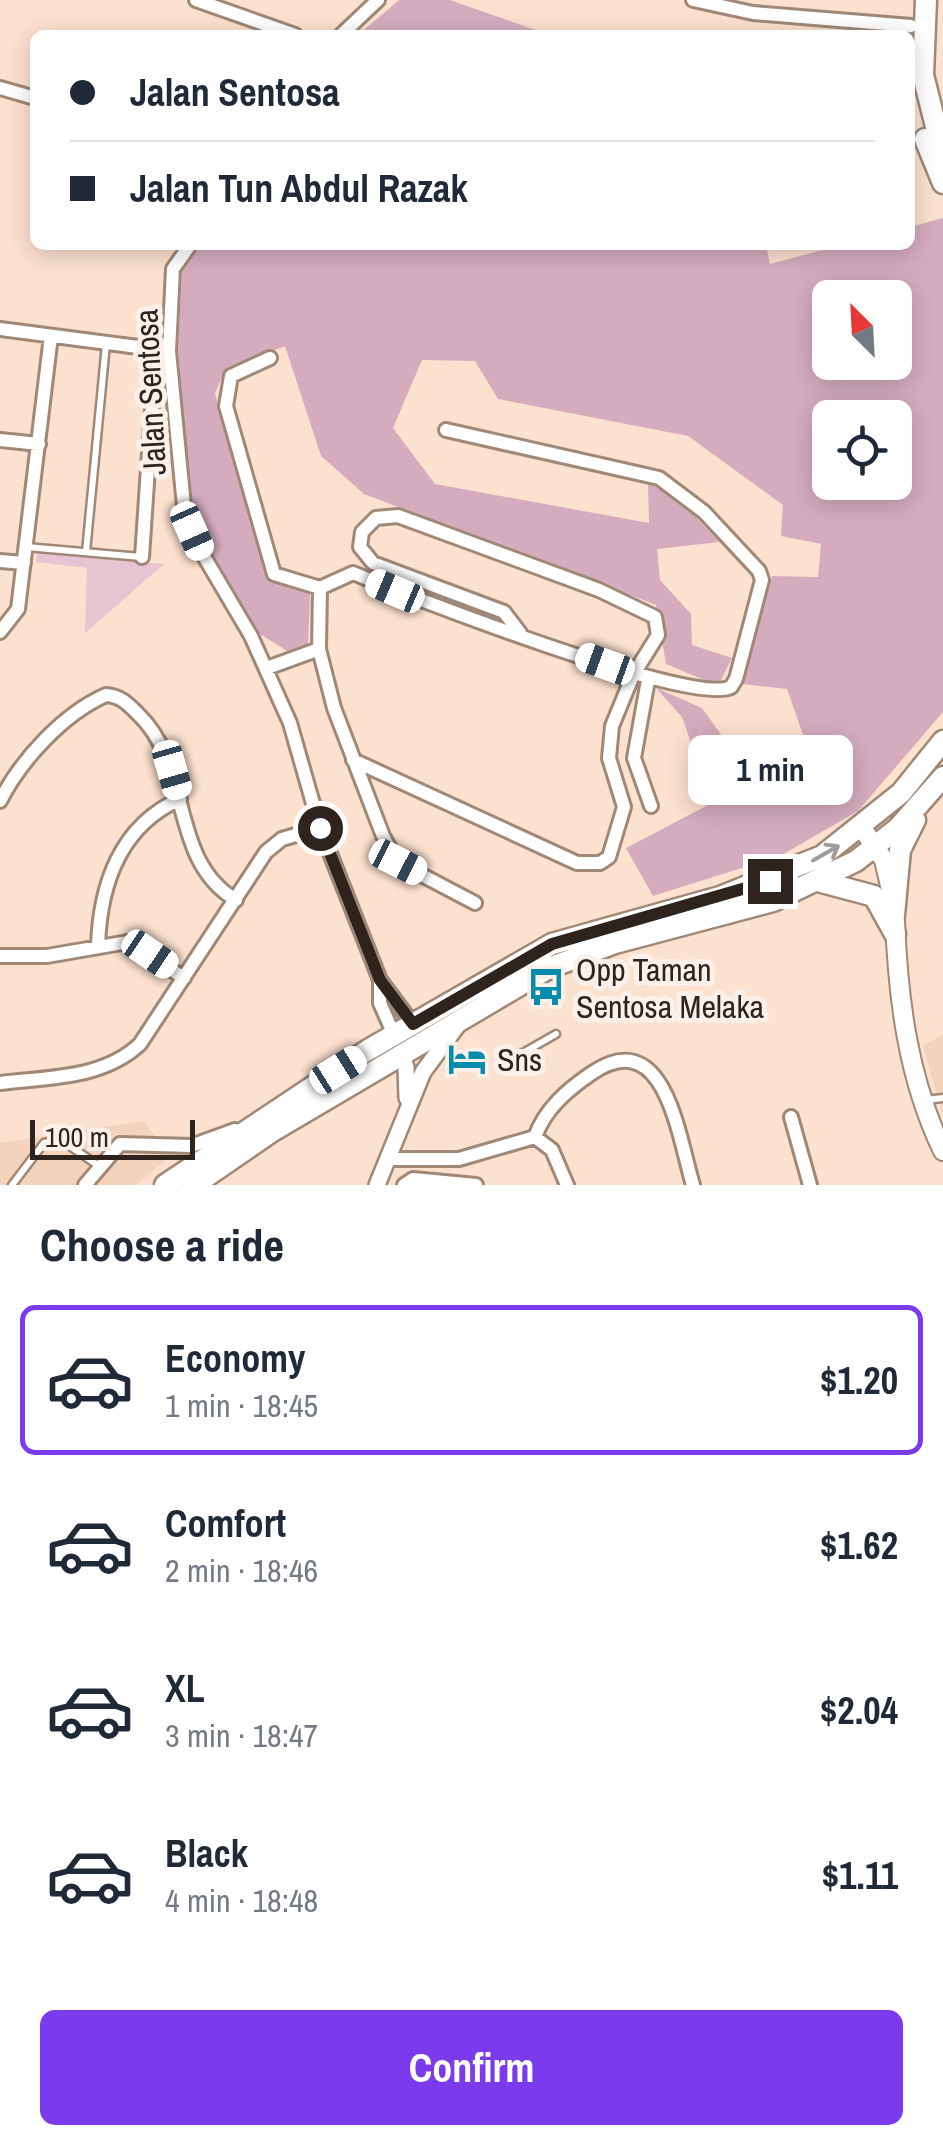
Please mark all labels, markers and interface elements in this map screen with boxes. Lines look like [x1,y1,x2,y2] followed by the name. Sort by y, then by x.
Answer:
[130,67,340,118] text: Jalan Sentosa
[130,163,468,214] text: Jalan Tun Abdul Razak
[812,280,912,380] north arrow
[812,280,912,500] map controls
[124,307,176,476] street label: Jalan Sentosa
[812,400,912,500] button: locate
[166,497,218,565] car
[362,565,428,617] car
[572,640,638,688] car
[688,736,852,806] callout: 1 min
[149,737,195,803] car
[736,748,805,791] text: 1 min
[298,806,343,851] route start
[364,835,432,889] car
[811,843,839,863] one-way arrow
[748,859,793,904] route end
[117,925,183,983] car
[576,948,765,1028] place label: Opp Taman Sentosa Melaka
[525,966,567,1008] bus stop icon: Opp Taman Sentosa Melaka
[446,1038,488,1080] hotel icon: Sns
[497,1038,542,1081] place label: Sns
[305,1041,371,1099] car
[30,1115,195,1160] scale bar
[45,1118,109,1156] text: 100 m
[40,1214,284,1275] text: Choose a ride
[165,1333,305,1384] text: Economy
[45,1335,135,1425] icon: car
[820,1355,898,1406] text: $1.20
[165,1384,318,1427] text: 1 min · 18:45
[165,1498,286,1549] text: Comfort
[45,1500,135,1590] icon: car
[820,1520,898,1571] text: $1.62
[165,1549,318,1592] text: 2 min · 18:46
[165,1663,205,1714] text: XL
[45,1665,135,1755] icon: car
[820,1685,898,1736] text: $2.04
[165,1714,318,1757] text: 3 min · 18:47
[165,1828,248,1879] text: Black
[45,1830,135,1920] icon: car
[822,1850,898,1901] text: $1.11
[165,1879,318,1922] text: 4 min · 18:48
[40,2010,903,2125] button: Confirm

